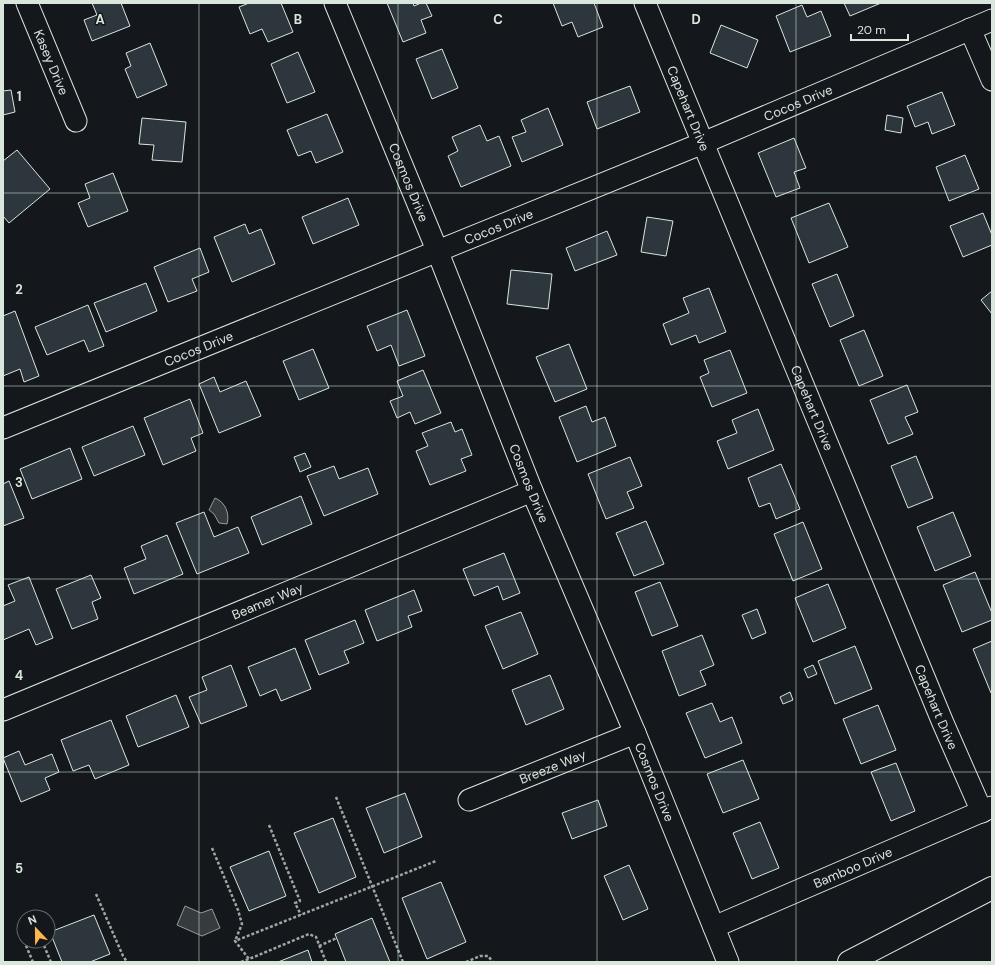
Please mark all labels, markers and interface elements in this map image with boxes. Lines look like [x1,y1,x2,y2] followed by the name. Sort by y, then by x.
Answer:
[95,11,105,28] text: A
[294,11,302,28] text: B
[493,11,503,28] text: C
[691,11,701,28] text: D
[851,16,908,42] scale bar
[857,22,886,38] text: 20 m
[30,27,73,97] street label: Kasey Drive
[663,63,714,153] street label: Capehart Drive
[761,80,835,125] street label: Cocos Drive
[17,88,21,105] text: 1
[385,140,433,224] street label: Cosmos Drive
[461,205,536,248] street label: Cocos Drive
[15,281,23,298] text: 2
[161,327,235,370] street label: Cocos Drive
[787,363,838,453] street label: Capehart Drive
[506,441,553,525] street label: Cosmos Drive
[15,474,23,491] text: 3
[229,578,305,623] street label: Beamer Way
[911,662,962,752] street label: Capehart Drive
[15,667,23,684] text: 4
[631,740,678,824] street label: Cosmos Drive
[517,745,588,787] street label: Breeze Way
[811,843,895,892] street label: Bamboo Drive
[15,860,23,877] text: 5
[16,909,56,949] north arrow
[26,912,39,928] text: N

